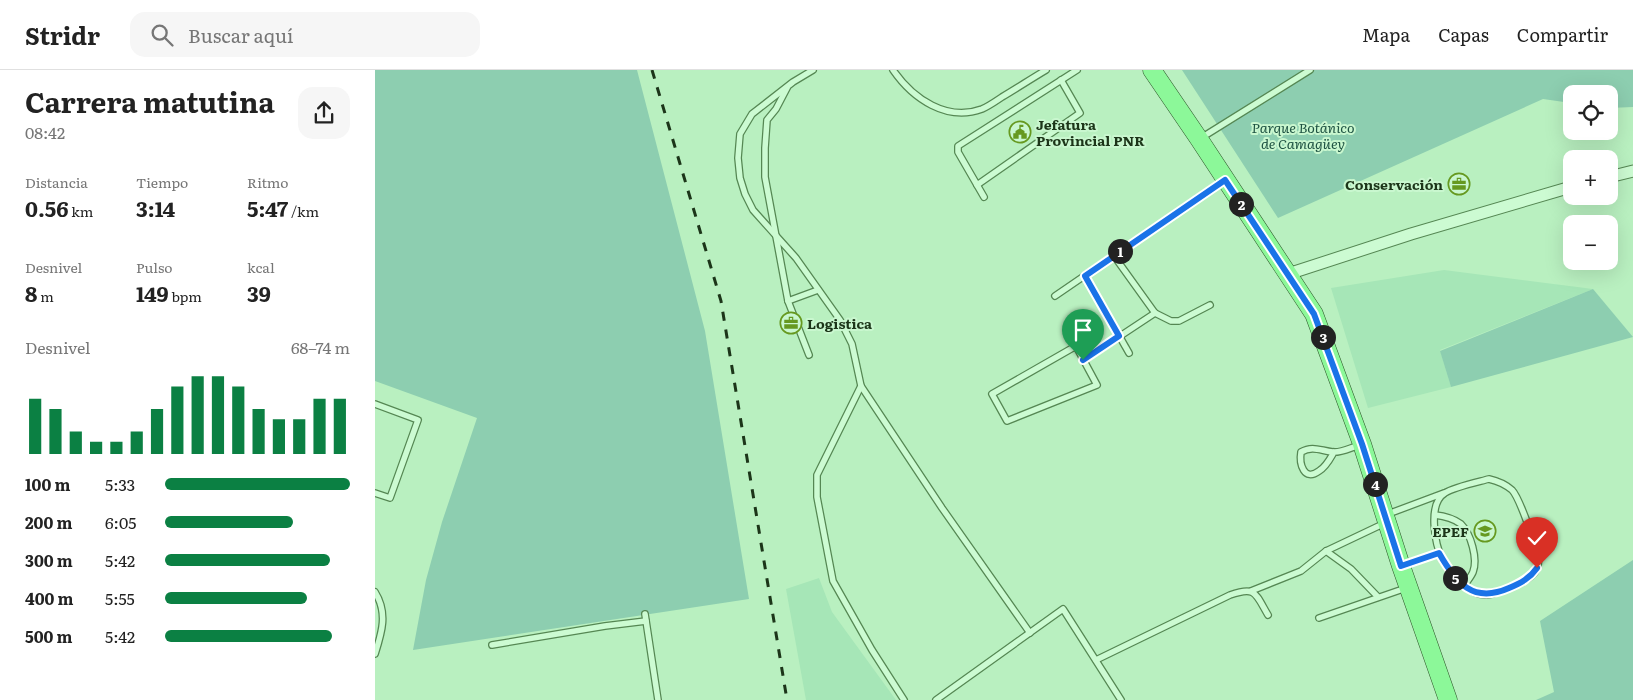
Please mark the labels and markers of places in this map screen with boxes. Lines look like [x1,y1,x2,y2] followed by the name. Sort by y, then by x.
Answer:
[1036,114,1145,150] place label: Jefatura Provincial PNR
[1008,120,1032,144] public building icon: Jefatura Provincial PNR
[1447,172,1471,196] office icon: Conservación
[1345,174,1443,194] place label: Conservación
[1229,192,1253,216] pin: 2
[1107,238,1133,264] pin: 1
[1062,309,1104,360] pin
[779,311,803,335] office icon: Logistica
[807,313,873,333] place label: Logistica
[1311,324,1335,350] pin: 3
[1363,472,1387,496] pin: 4
[1516,517,1558,568] pin
[1473,519,1497,543] school or university icon: EPEF
[1432,521,1469,541] place label: EPEF
[1443,566,1467,590] pin: 5

